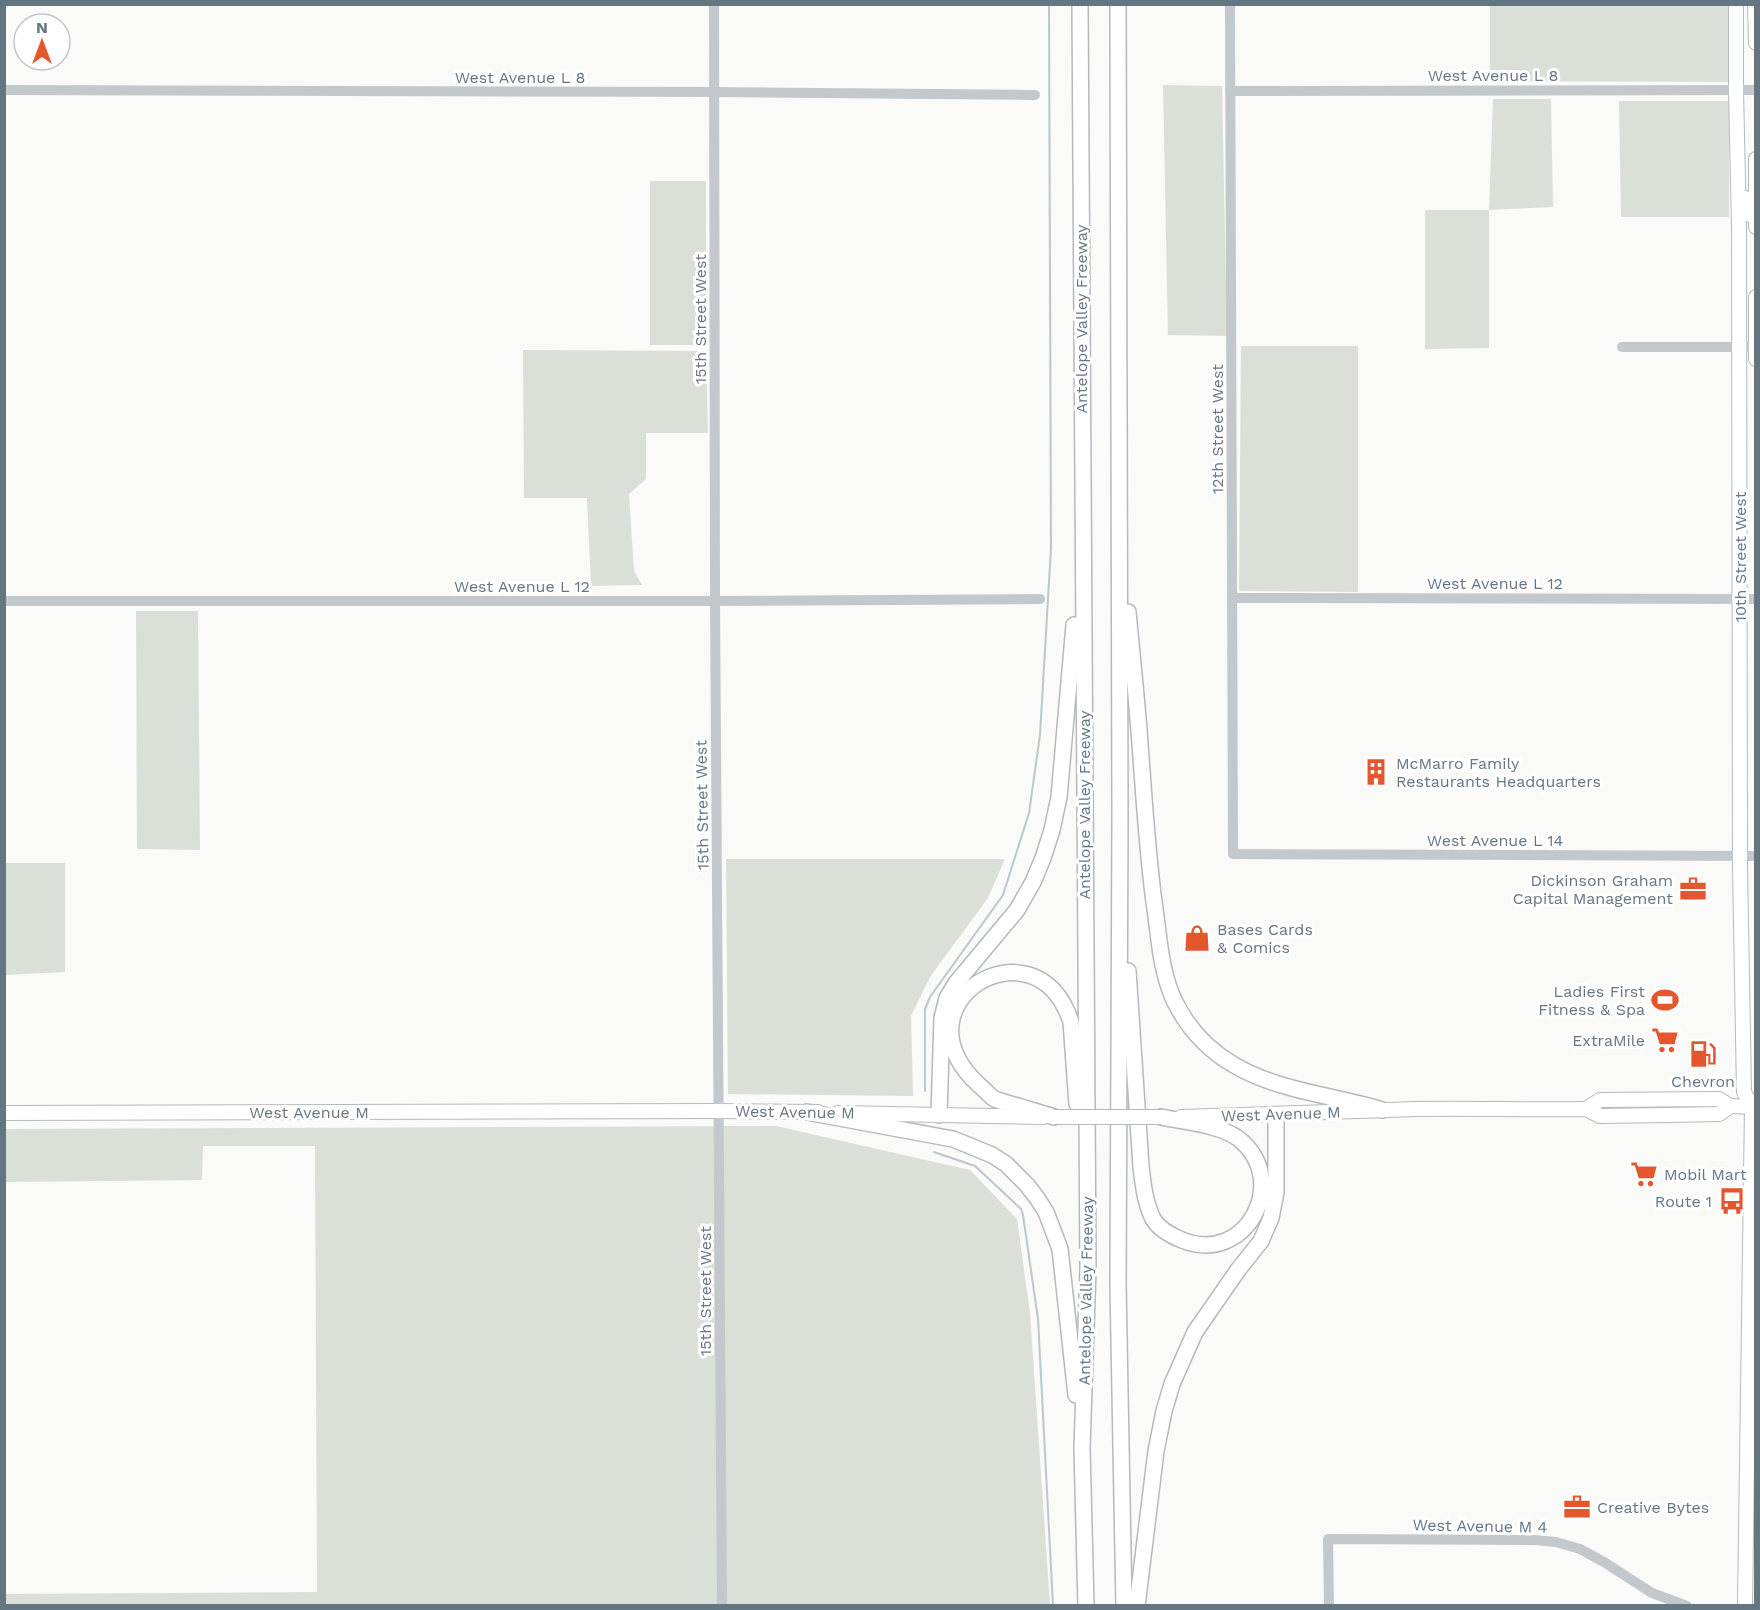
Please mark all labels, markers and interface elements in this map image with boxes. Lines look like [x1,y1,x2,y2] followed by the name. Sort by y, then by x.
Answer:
[12,12,72,72] north arrow
[36,18,48,37] text: N
[1428,66,1558,85] street label: West Avenue L 8
[455,68,585,87] street label: West Avenue L 8
[1072,224,1091,414] street label: Antelope Valley Freeway
[691,254,710,384] street label: 15th Street West
[1208,364,1227,494] street label: 12th Street West
[1731,491,1750,622] street label: 10th Street West
[1427,574,1563,593] street label: West Avenue L 12
[454,577,590,596] street label: West Avenue L 12
[1075,710,1094,900] street label: Antelope Valley Freeway
[691,740,713,870] street label: 15th Street West
[1396,754,1601,791] place label: McMarro Family Restaurants Headquarters
[1361,757,1391,787] building icon: McMarro Family Restaurants Headquarters
[1427,831,1563,850] street label: West Avenue L 14
[1513,871,1673,908] place label: Dickinson Graham Capital Management
[1678,874,1708,904] office icon: Dickinson Graham Capital Management
[1217,920,1313,957] place label: Bases Cards & Comics
[1182,923,1212,953] shop icon: Bases Cards & Comics
[1538,982,1645,1019] place label: Ladies First Fitness & Spa
[1650,985,1680,1015] sports icon: Ladies First Fitness & Spa
[1650,1025,1680,1055] supermarket icon: ExtraMile
[1572,1031,1645,1050] place label: ExtraMile
[1688,1039,1718,1069] fuel station icon: Chevron
[1671,1072,1735,1091] place label: Chevron
[735,1101,855,1123] street label: West Avenue M
[1221,1102,1341,1126] street label: West Avenue M
[249,1103,369,1122] street label: West Avenue M
[1629,1159,1659,1189] supermarket icon: Mobil Mart
[1664,1165,1747,1184] place label: Mobil Mart
[1717,1186,1747,1216] bus stop icon: Route 1
[1655,1192,1712,1211] place label: Route 1
[1075,1196,1097,1386] street label: Antelope Valley Freeway
[696,1226,715,1356] street label: 15th Street West
[1562,1492,1592,1522] office icon: Creative Bytes
[1597,1498,1709,1517] place label: Creative Bytes
[1412,1515,1548,1537] street label: West Avenue M 4

